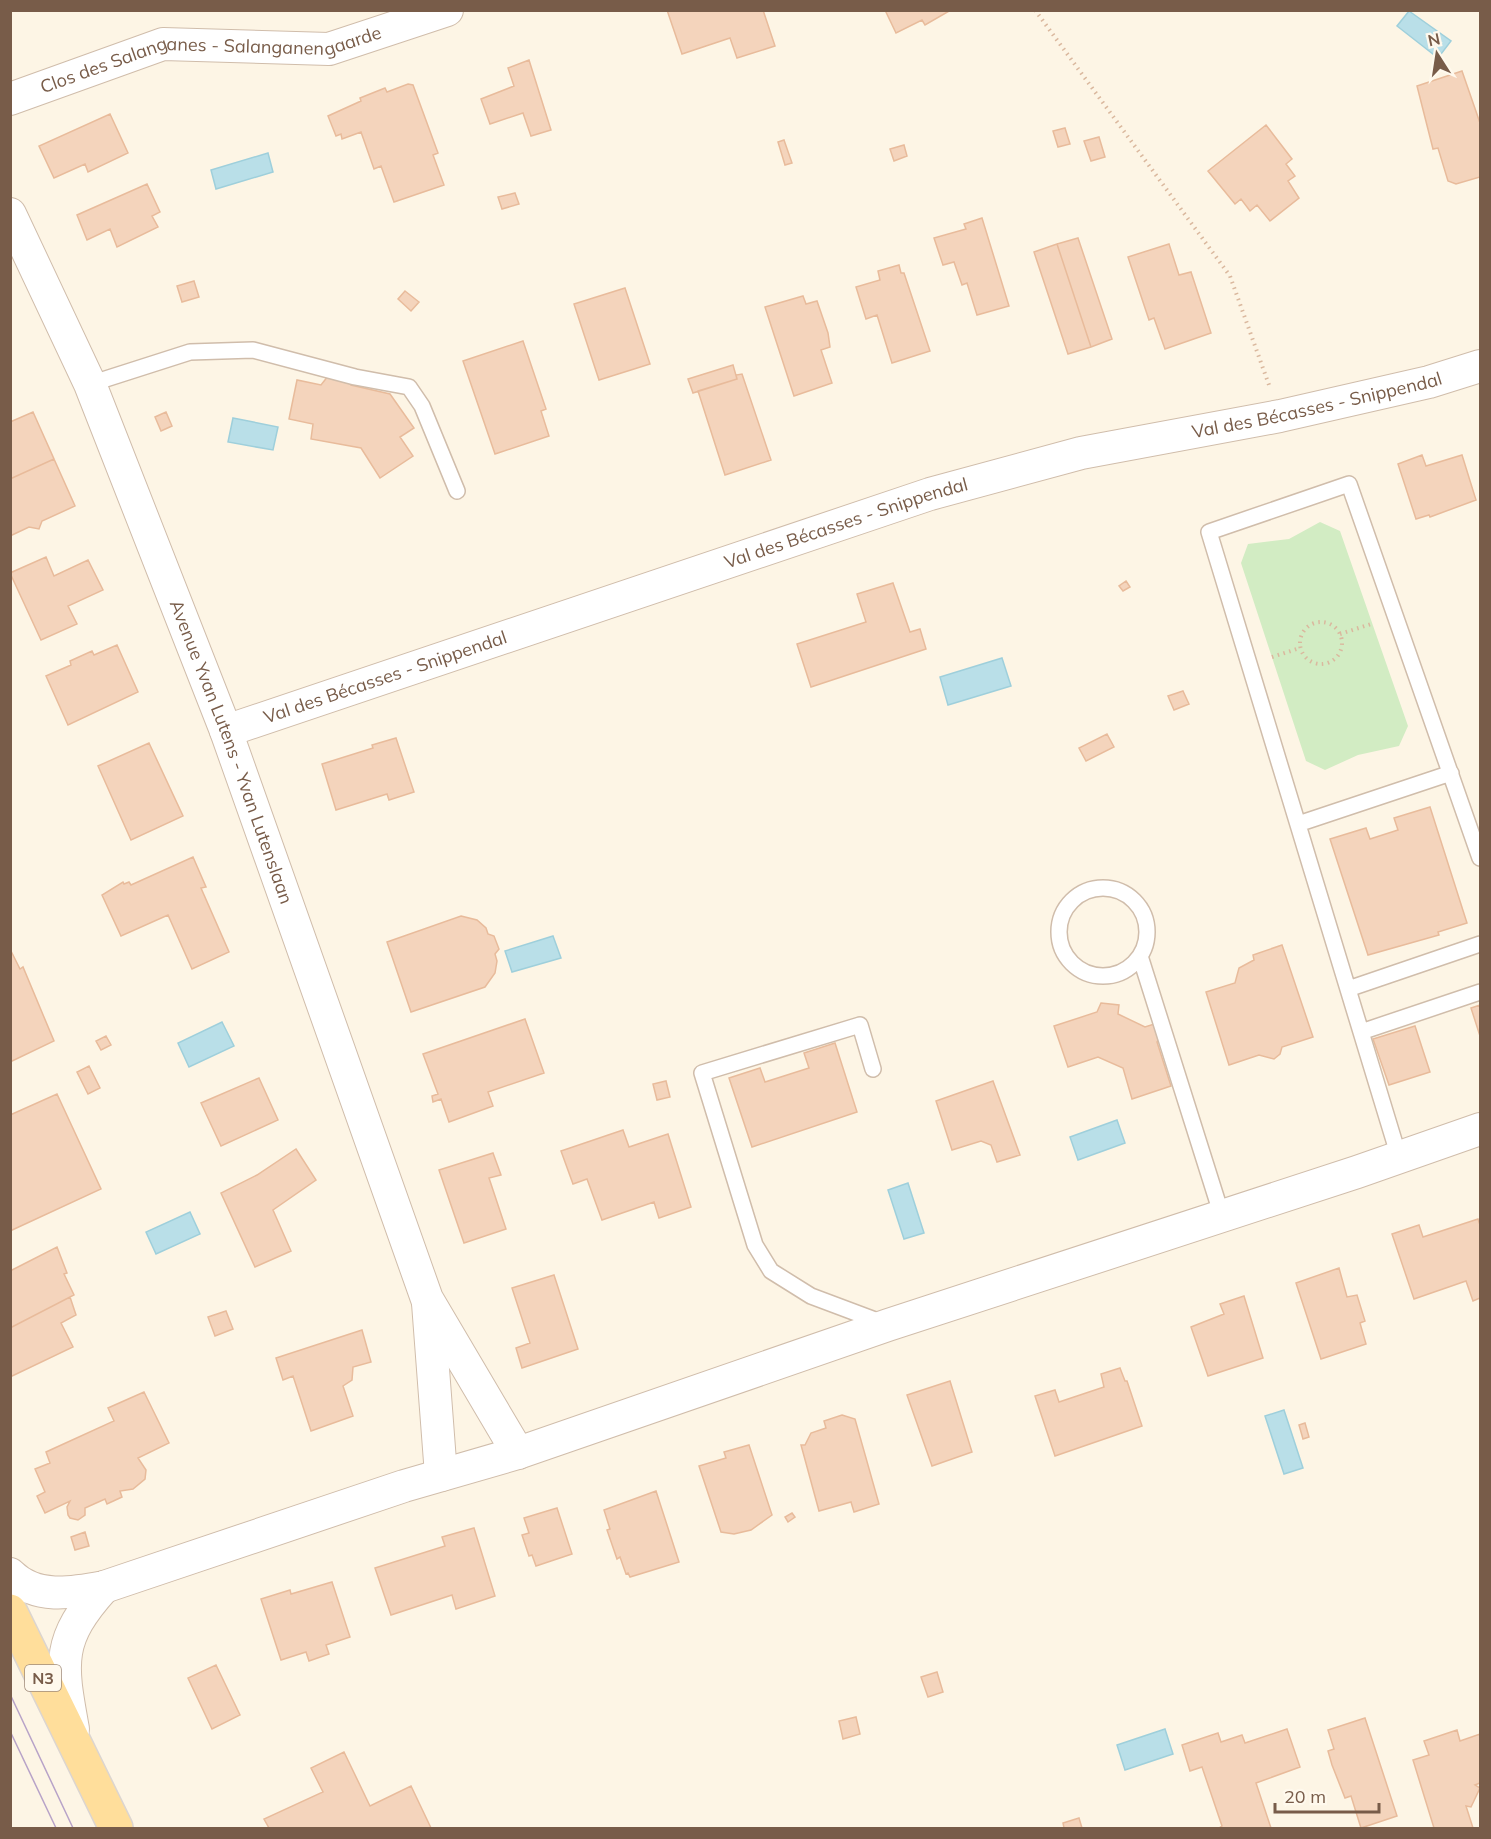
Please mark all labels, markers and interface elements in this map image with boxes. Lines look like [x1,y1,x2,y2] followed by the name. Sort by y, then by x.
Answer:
[37,20,384,98] street label: Clos des Salanganes - Salanganengaarde
[1407,24,1467,84] north arrow
[1426,28,1442,50] text: N
[1190,367,1445,443] street label: Val des Bécasses - Snippendal
[721,472,970,573] street label: Val des Bécasses - Snippendal
[165,596,298,907] street label: Avenue Yvan Lutens - Yvan Lutenslaan
[261,625,510,729] street label: Val des Bécasses - Snippendal
[25,1665,61,1691] road number: N3
[1275,1776,1378,1814] scale bar
[1284,1785,1326,1808] text: 20 m

